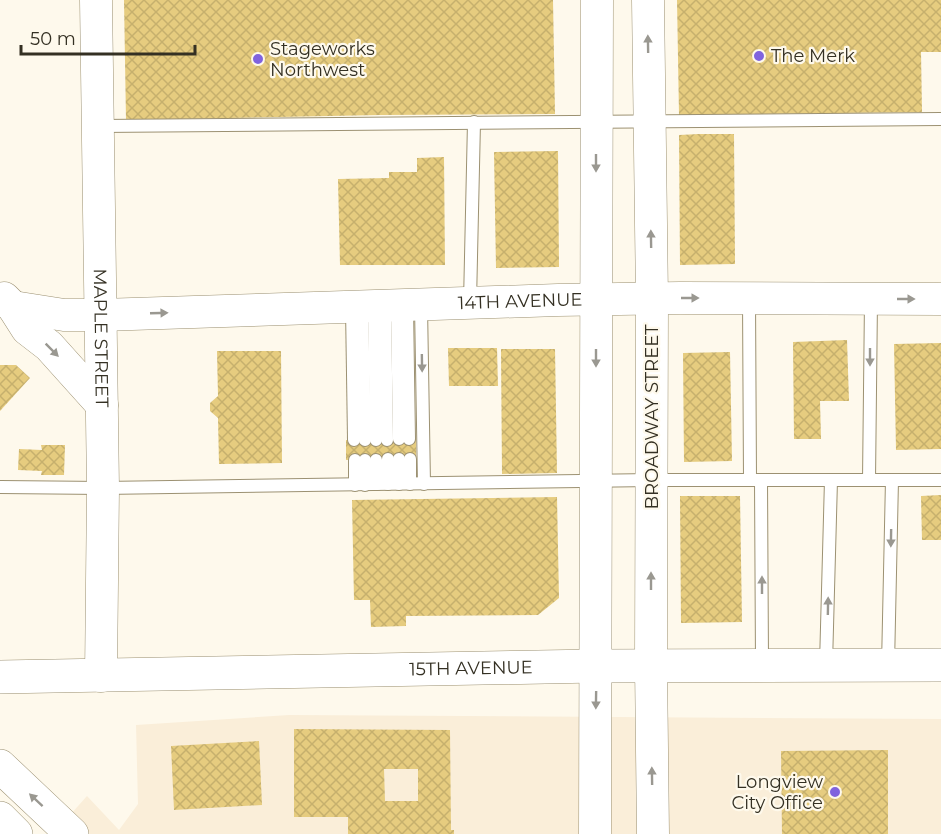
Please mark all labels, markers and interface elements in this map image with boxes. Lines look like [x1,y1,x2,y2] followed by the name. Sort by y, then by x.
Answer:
[21,18,195,56] scale bar
[30,28,76,50] text: 50 m
[644,34,653,53] one-way arrow
[270,38,375,81] place label: Stageworks Northwest
[771,45,855,67] place label: The Merk
[752,49,766,63] marker: The Merk
[251,52,265,66] marker: Stageworks Northwest
[591,154,601,173] one-way arrow
[646,229,656,248] one-way arrow
[89,268,113,408] street label: MAPLE STREET
[457,289,583,314] street label: 14TH AVENUE
[681,293,700,303] one-way arrow
[897,294,916,304] one-way arrow
[150,308,169,318] one-way arrow
[641,324,663,510] street label: BROADWAY STREET
[45,342,59,357] one-way arrow
[865,347,875,366] one-way arrow
[591,349,601,368] one-way arrow
[417,354,427,373] one-way arrow
[886,529,895,548] one-way arrow
[646,571,656,590] one-way arrow
[757,576,767,595] one-way arrow
[823,597,832,616] one-way arrow
[409,656,533,680] street label: 15TH AVENUE
[591,691,601,710] one-way arrow
[648,766,657,785] one-way arrow
[731,771,823,814] place label: Longview City Office
[828,785,842,799] marker: Longview City Office
[29,794,44,807] one-way arrow

